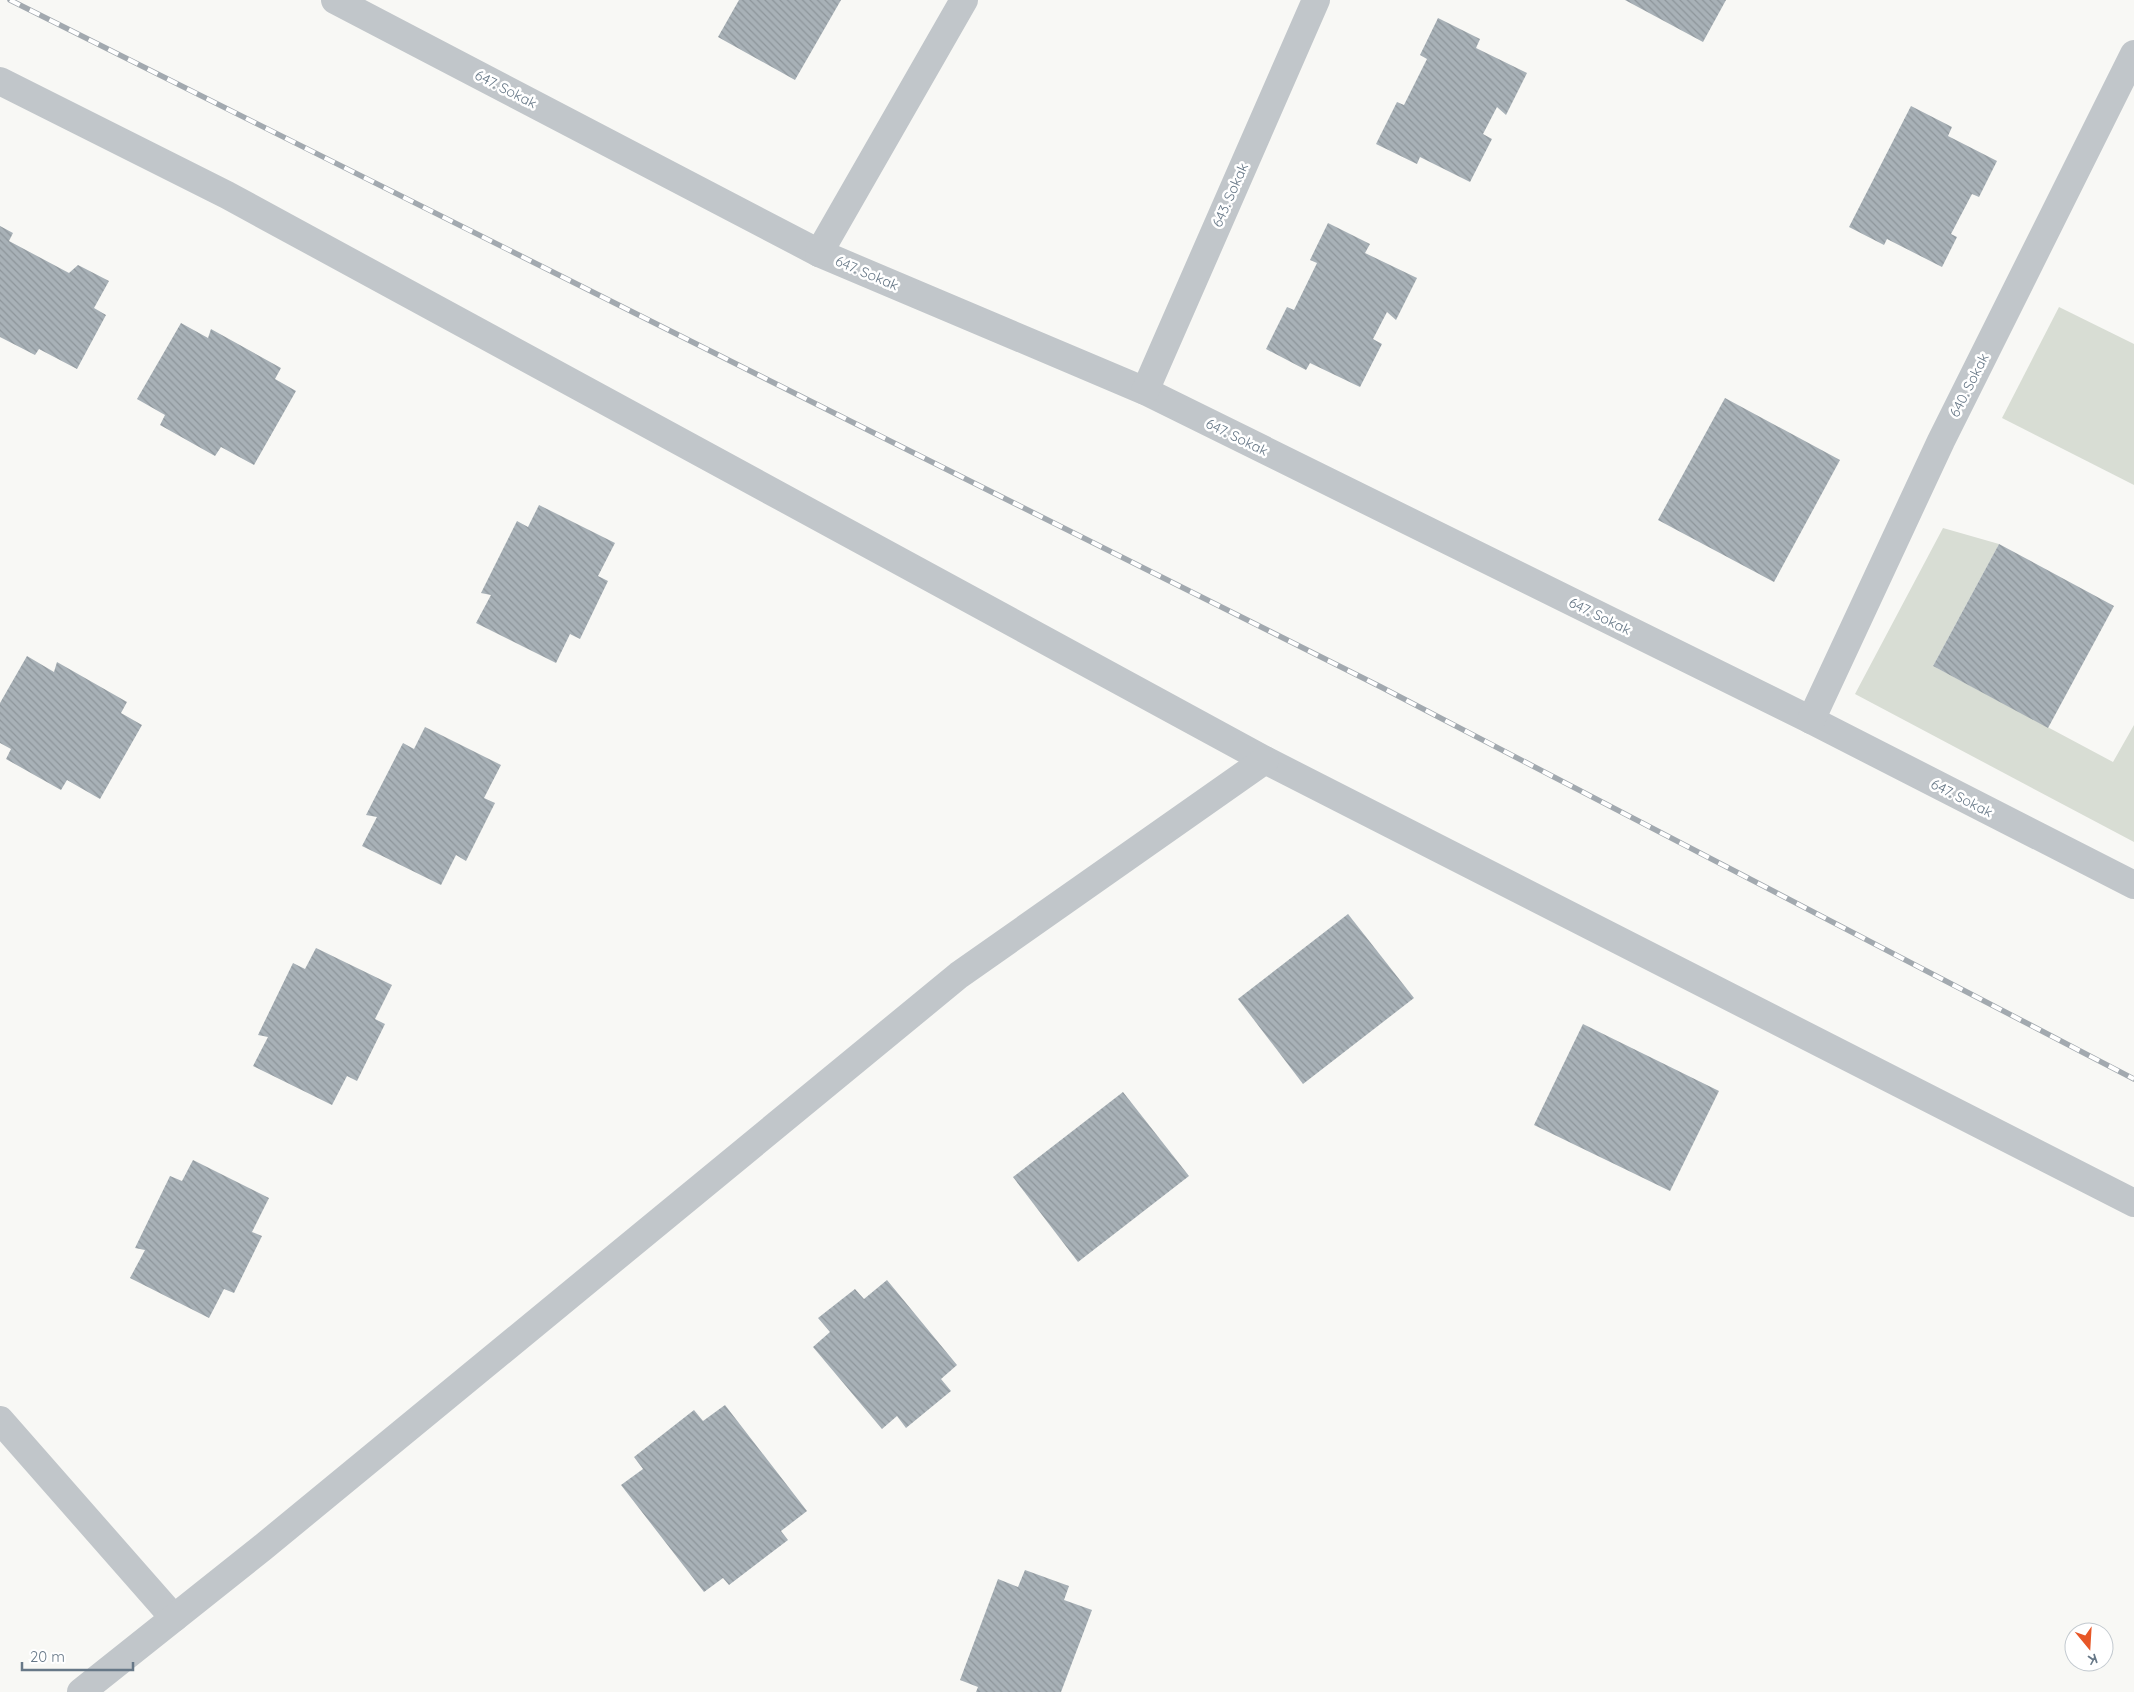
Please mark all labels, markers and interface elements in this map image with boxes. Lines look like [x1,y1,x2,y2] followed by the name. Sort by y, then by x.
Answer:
[472,66,540,112] street label: 647. Sokak
[1208,160,1252,230] street label: 643. Sokak
[833,252,901,294] street label: 647. Sokak
[1945,350,1993,420] street label: 640. Sokak
[1203,414,1271,460] street label: 647. Sokak
[1566,593,1634,639] street label: 647. Sokak
[1928,775,1996,821] street label: 647. Sokak
[2064,1622,2114,1672] north arrow
[22,1640,134,1672] scale bar
[30,1647,65,1666] text: 20 m
[2086,1649,2100,1669] text: K

